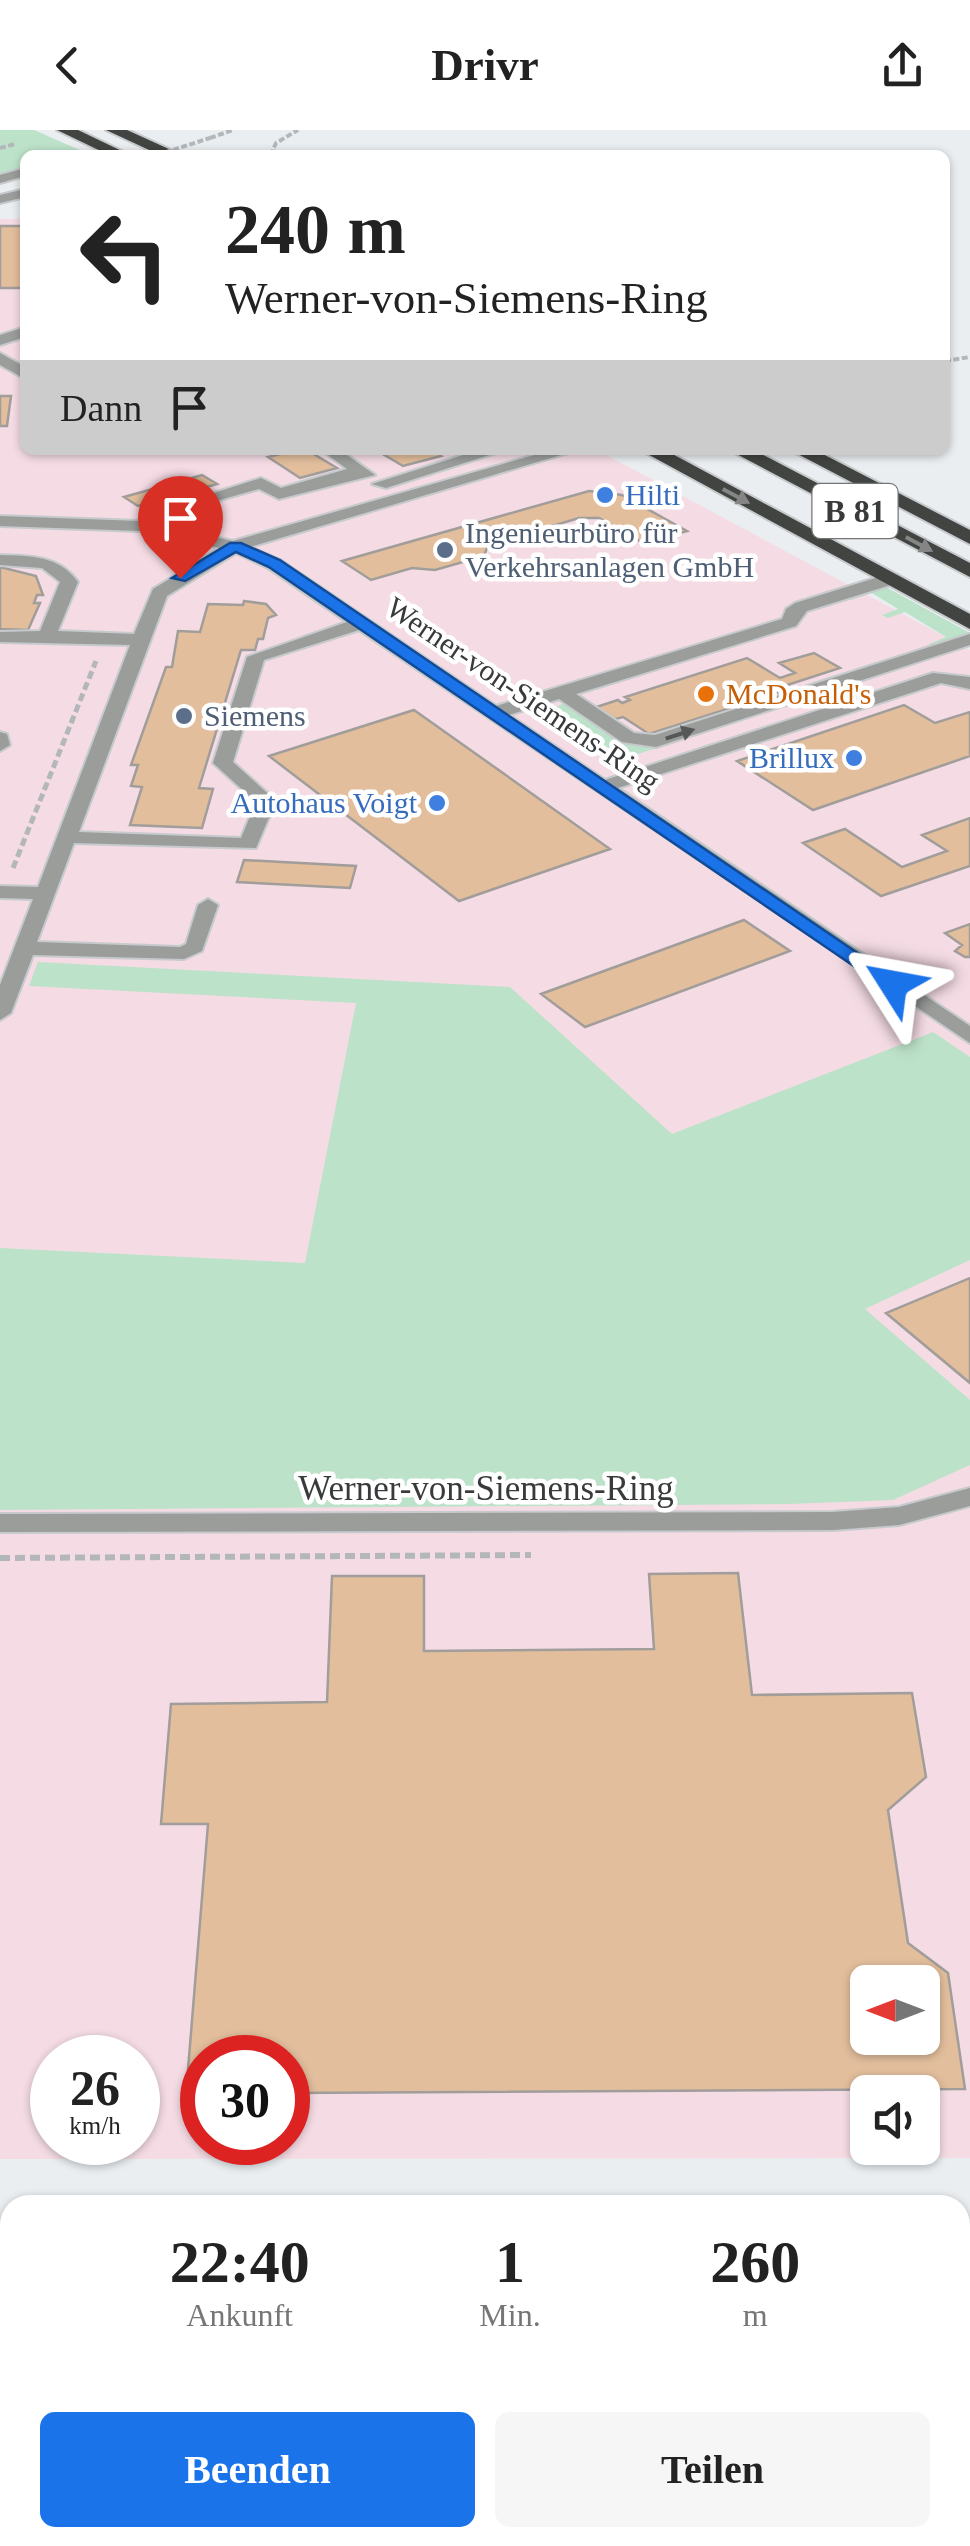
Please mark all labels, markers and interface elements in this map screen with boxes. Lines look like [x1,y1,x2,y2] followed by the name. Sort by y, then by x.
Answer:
[40,38,95,93] icon: back
[875,38,930,93] icon: share
[431,40,539,90] text: Drivr
[60,190,190,320] icon: left
[225,191,406,268] text: 240 m
[225,273,708,323] text: Werner-von-Siemens-Ring
[162,380,217,435] icon: arrive
[60,387,142,429] text: Dann
[138,476,223,579] pin
[625,478,680,511] place label: Hilti
[594,484,616,506] marker: Hilti
[812,484,898,538] road number: B 81
[722,487,751,504] one-way arrow
[153,491,208,546] icon: arrive
[465,516,754,583] place label: Ingenieurbüro für Verkehrsanlagen GmbH
[904,536,933,553] one-way arrow
[434,539,456,561] marker: Ingenieurbüro für Verkehrsanlagen GmbH
[381,590,666,797] street label: Werner-von-Siemens-Ring
[726,677,871,710] place label: McDonald's
[695,683,717,705] marker: McDonald's
[204,699,306,732] place label: Siemens
[173,705,195,727] marker: Siemens
[665,725,695,740] one-way arrow
[749,741,834,774] place label: Brillux
[843,747,865,769] marker: Brillux
[231,786,418,819] place label: Autohaus Voigt
[426,792,448,814] marker: Autohaus Voigt
[841,932,945,1036] position arrow
[298,1469,674,1508] street label: Werner-von-Siemens-Ring
[850,1965,940,2055] north arrow
[850,1965,940,2165] map controls
[180,2035,310,2165] speed limit sign: 30
[70,2060,120,2116] text: 26
[850,2075,940,2165] button: sound
[69,2112,121,2139] text: km/h
[170,2229,310,2295] text: 22:40
[495,2229,525,2295] text: 1
[710,2229,800,2295] text: 260
[186,2297,293,2333] text: Ankunft
[479,2297,541,2333] text: Min.
[743,2297,768,2333] text: m
[40,2412,475,2527] button: Beenden
[495,2412,930,2527] button: Teilen

